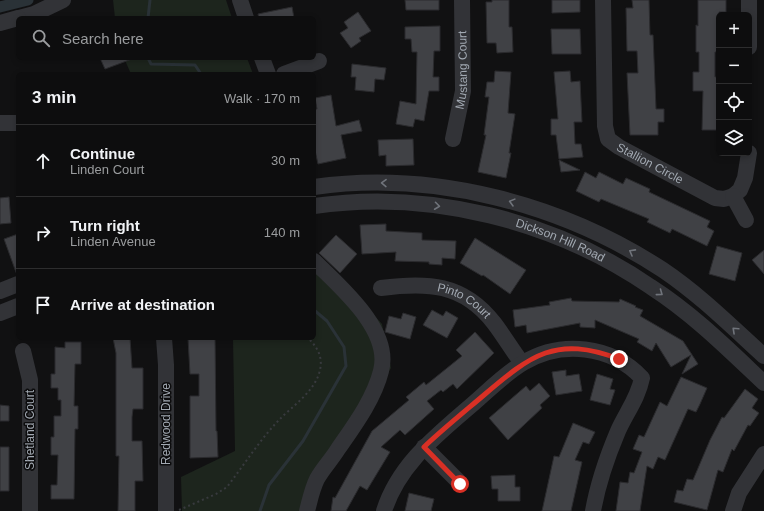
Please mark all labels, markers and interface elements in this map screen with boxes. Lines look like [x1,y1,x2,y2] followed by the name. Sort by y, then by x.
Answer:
[716,12,752,156] map controls
[716,12,752,48] button: +
[16,16,316,60] search box
[30,27,52,49] icon: search
[62,30,144,47] text: Search here
[452,30,470,110] street label: Mustang Court
[716,48,752,84] button: −
[716,84,752,120] button: locate
[32,88,76,107] text: 3 min
[224,91,300,106] text: Walk · 170 m
[716,120,752,156] button: layers
[614,140,686,187] street label: Stallion Circle
[70,145,135,162] text: Continue
[32,150,54,172] icon: ahead
[271,153,300,168] text: 30 m
[70,162,144,177] text: Linden Court
[381,179,387,187] one-way arrow
[509,198,516,207] one-way arrow
[434,201,440,210] one-way arrow
[514,216,607,265] street label: Dickson Hill Road
[70,217,140,234] text: Turn right
[32,222,54,244] icon: right
[264,225,300,240] text: 140 m
[70,234,156,249] text: Linden Avenue
[629,249,636,256] one-way arrow
[436,280,494,322] street label: Pinto Court
[656,288,663,296] one-way arrow
[32,294,54,316] icon: arrive
[70,296,215,313] text: Arrive at destination
[732,327,740,335] one-way arrow
[610,350,628,368] route end
[159,383,173,465] street label: Redwood Drive
[23,389,37,470] street label: Shetland Court
[451,475,469,493] route start

